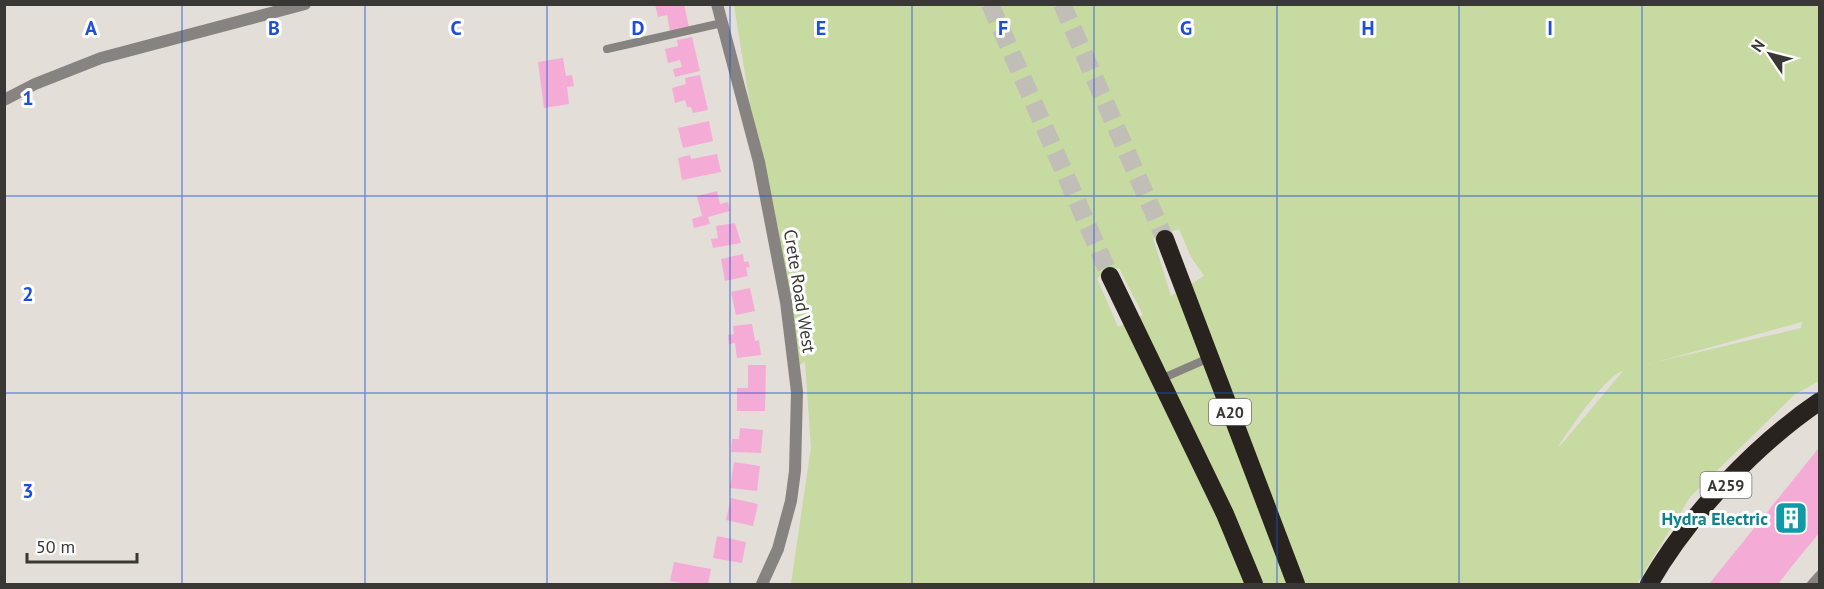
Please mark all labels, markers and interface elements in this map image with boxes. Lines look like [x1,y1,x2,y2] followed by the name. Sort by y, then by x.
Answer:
[85,15,98,41] text: A
[268,15,280,41] text: B
[450,15,462,41] text: C
[632,15,645,41] text: D
[816,15,826,41] text: E
[998,15,1008,41] text: F
[1180,15,1192,41] text: G
[1361,15,1375,41] text: H
[1547,15,1553,41] text: I
[1740,24,1800,84] north arrow
[1747,35,1769,55] text: N
[22,85,34,111] text: 1
[779,228,821,354] street label: Crete Road West
[22,281,34,307] text: 2
[1209,399,1251,425] road number: A20
[1700,472,1752,498] road number: A259
[22,478,34,504] text: 3
[1773,500,1809,536] building icon: Hydra Electric
[1661,507,1768,530] place label: Hydra Electric
[27,526,136,564] scale bar
[36,535,75,558] text: 50 m

